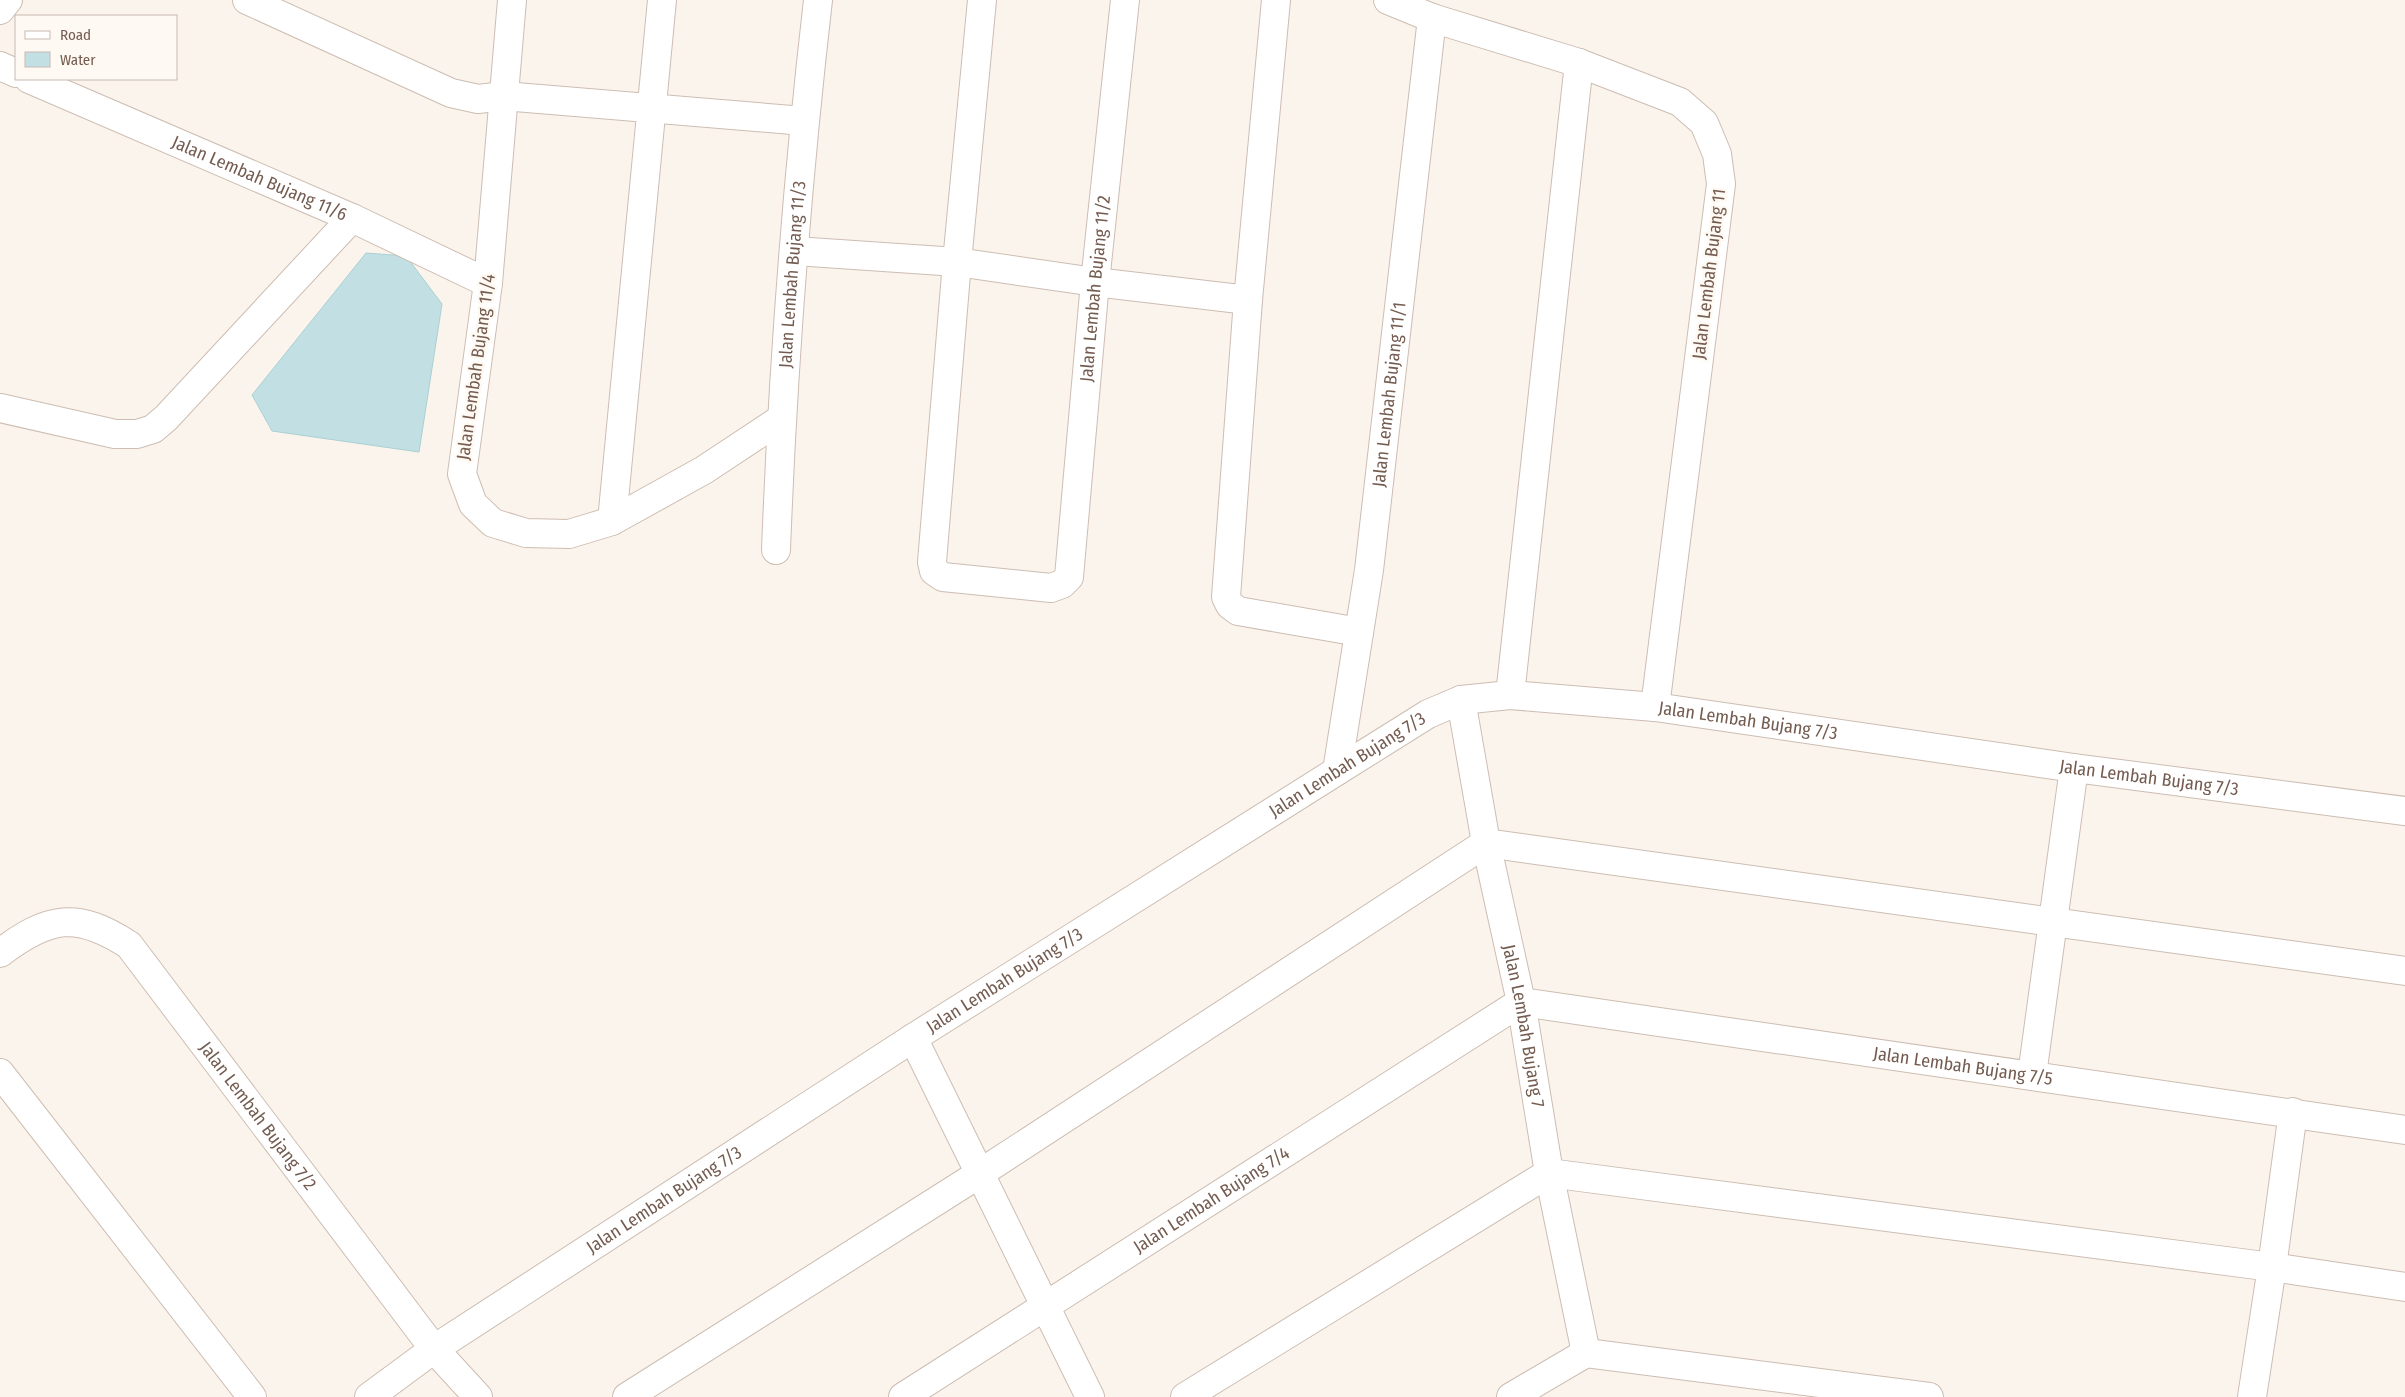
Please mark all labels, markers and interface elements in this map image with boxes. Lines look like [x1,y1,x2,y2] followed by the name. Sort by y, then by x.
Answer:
[15,15,178,80] legend
[60,26,91,44] text: Road
[60,51,96,69] text: Water
[169,131,351,226] street label: Jalan Lembah Bujang 11/6
[774,180,810,369] street label: Jalan Lembah Bujang 11/3
[1688,188,1730,360] street label: Jalan Lembah Bujang 11
[1075,194,1115,383] street label: Jalan Lembah Bujang 11/2
[452,272,500,462] street label: Jalan Lembah Bujang 11/4
[1368,301,1410,488] street label: Jalan Lembah Bujang 11/1
[1657,697,1839,744] street label: Jalan Lembah Bujang 7/3
[1265,707,1430,822] street label: Jalan Lembah Bujang 7/3
[2058,755,2240,800] street label: Jalan Lembah Bujang 7/3
[922,923,1087,1038] street label: Jalan Lembah Bujang 7/3
[1498,942,1549,1109] street label: Jalan Lembah Bujang 7
[195,1037,321,1194] street label: Jalan Lembah Bujang 7/2
[1872,1042,2054,1090] street label: Jalan Lembah Bujang 7/5
[582,1141,746,1258] street label: Jalan Lembah Bujang 7/3
[1129,1142,1294,1258] street label: Jalan Lembah Bujang 7/4

